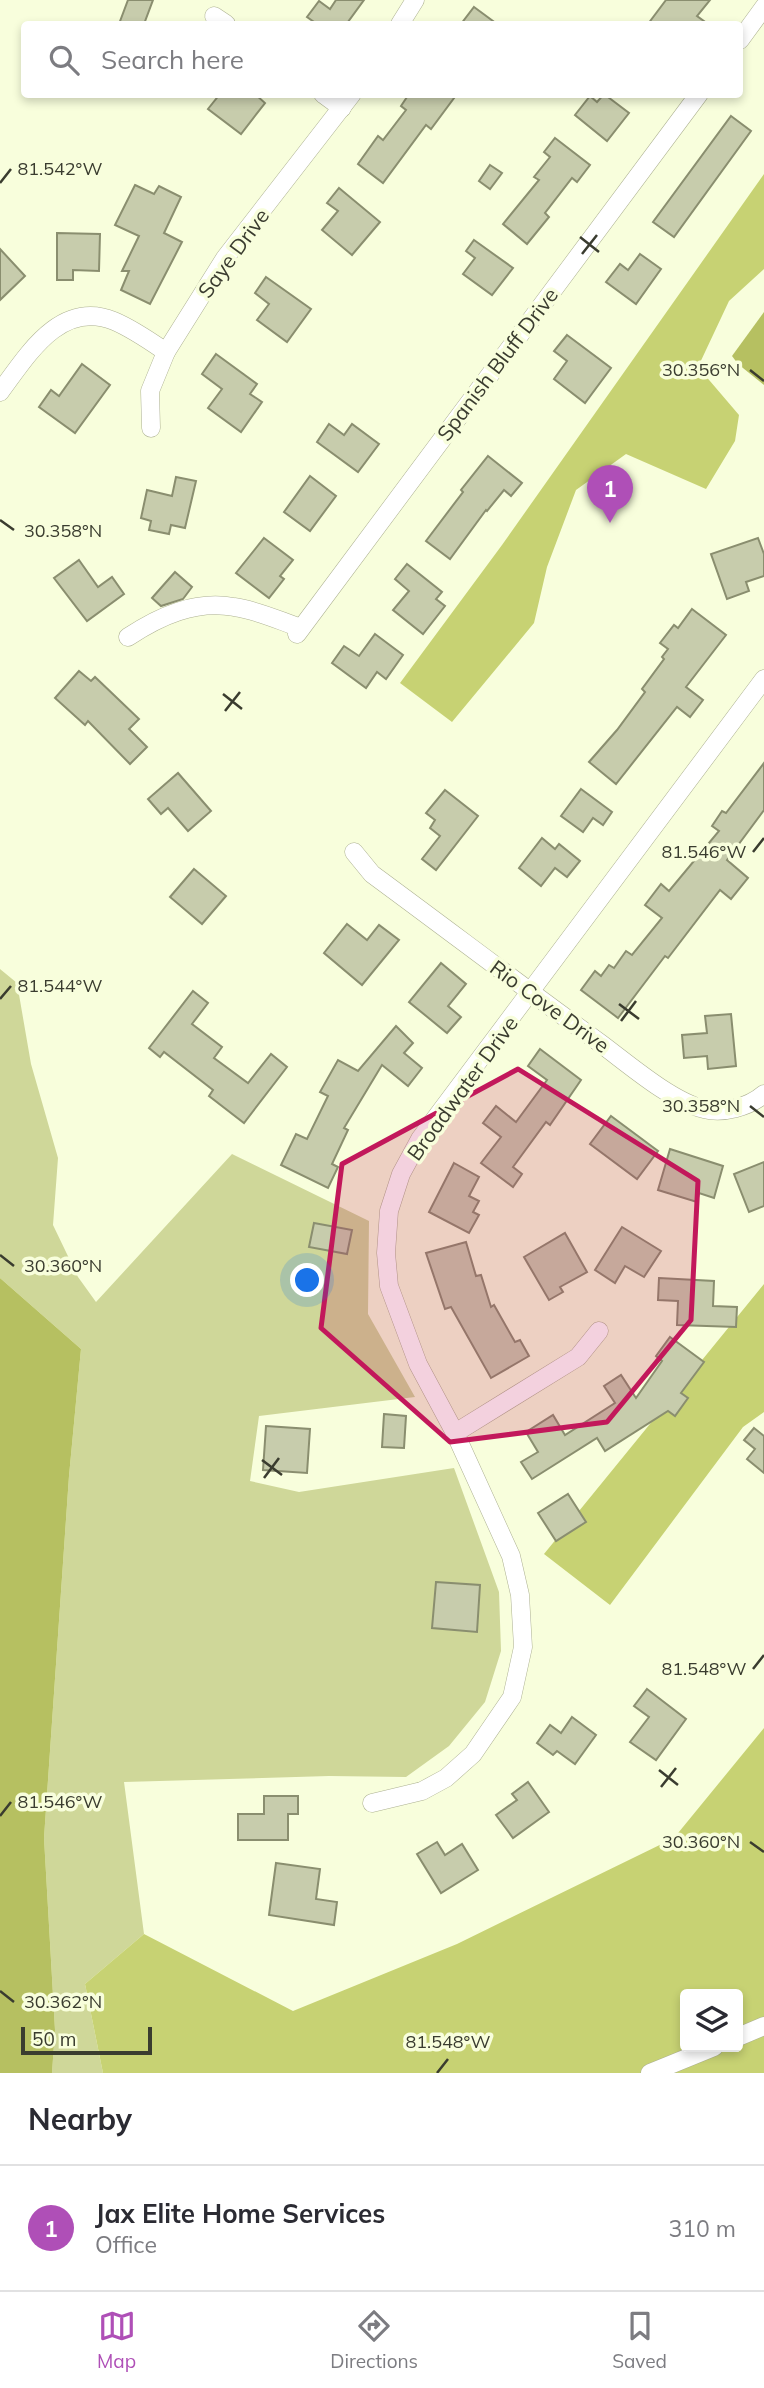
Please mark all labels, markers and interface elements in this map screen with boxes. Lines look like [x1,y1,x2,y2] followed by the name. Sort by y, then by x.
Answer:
[21,21,743,98] search box
[45,41,83,79] icon: search
[101,43,244,76] text: Search here
[17,157,103,180] text: 81.542°W
[192,203,274,303] street label: Saye Drive
[431,282,563,446] street label: Spanish Bluff Drive
[662,358,740,381] text: 30.356°N
[587,465,633,523] pin: 1
[24,519,102,542] text: 30.358°N
[661,840,747,863] text: 81.546°W
[485,954,615,1058] street label: Rio Cove Drive
[17,974,103,997] text: 81.544°W
[401,1011,523,1165] street label: Broadwater Drive
[662,1094,740,1117] text: 30.358°N
[24,1254,102,1277] text: 30.360°N
[290,1263,324,1297] your location
[661,1657,747,1680] text: 81.548°W
[17,1790,103,1813] text: 81.546°W
[662,1830,740,1853] text: 30.360°N
[680,1989,743,2052] map controls
[680,1989,743,2052] button: layers
[24,1990,102,2013] text: 30.362°N
[21,2024,152,2056] scale bar
[32,2027,76,2051] text: 50 m
[405,2030,491,2053] text: 81.548°W
[28,2100,132,2138] text: Nearby
[95,2197,385,2230] text: Jax Elite Home Services
[44,2214,58,2243] text: 1
[668,2214,736,2243] text: 310 m
[95,2230,157,2259] text: Office
[97,2307,136,2373] tab: Map
[330,2307,418,2373] tab: Directions
[612,2307,667,2373] tab: Saved

